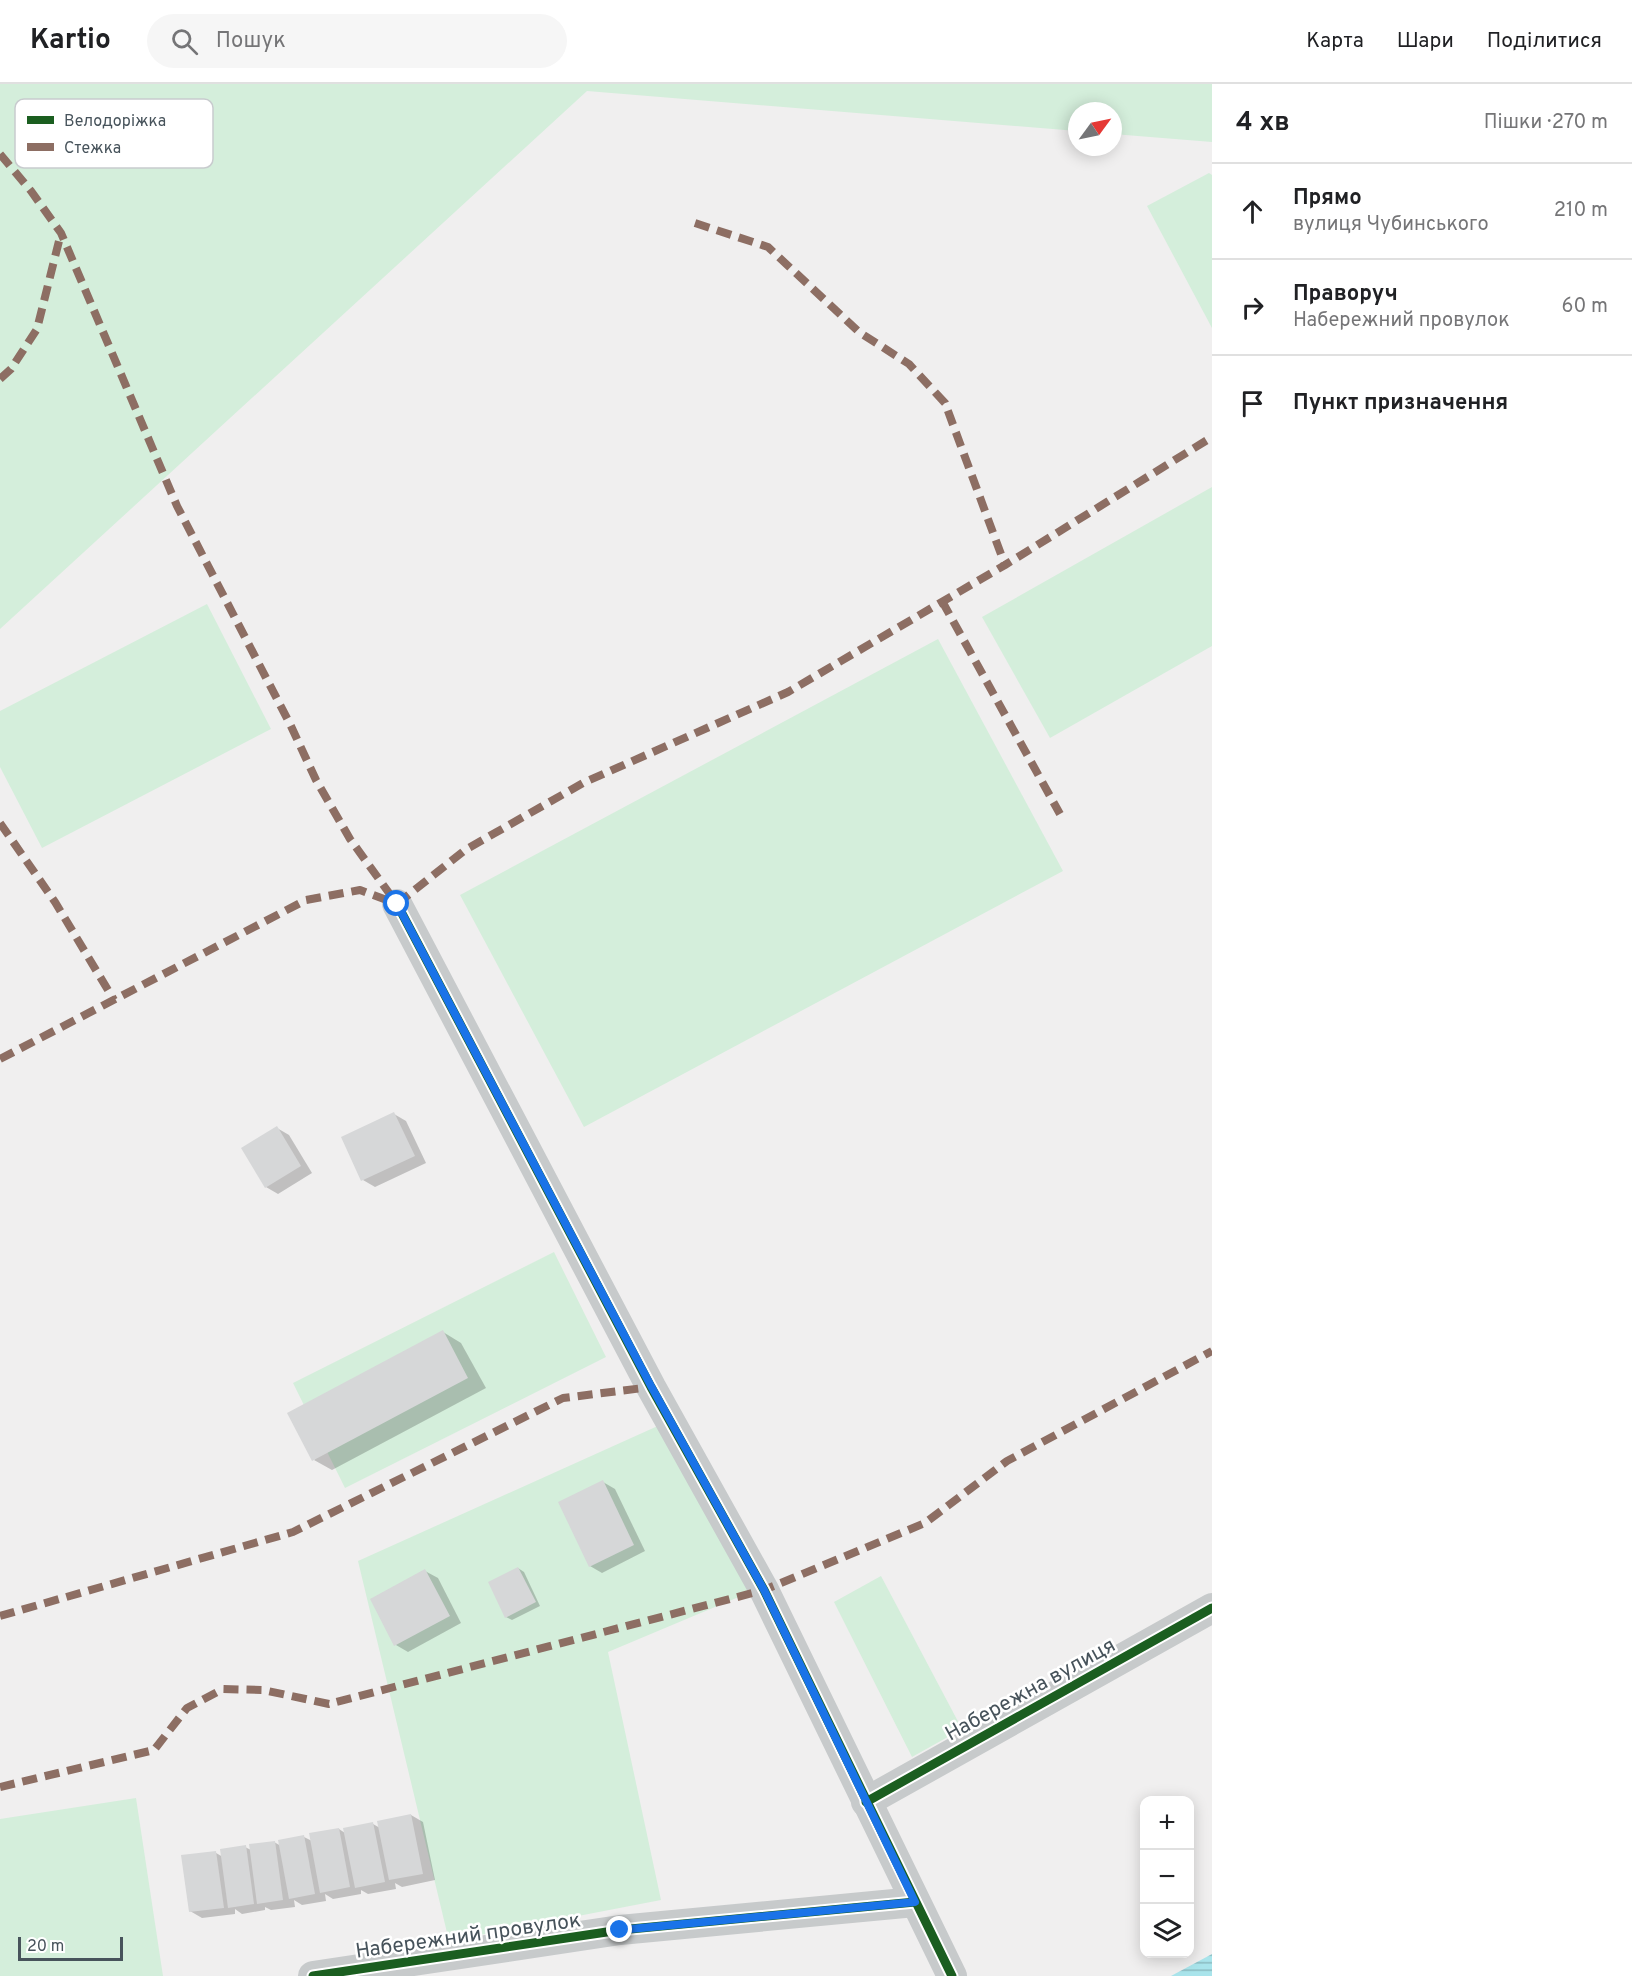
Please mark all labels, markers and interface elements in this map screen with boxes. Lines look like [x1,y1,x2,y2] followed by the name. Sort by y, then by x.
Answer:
[147,14,567,68] search box
[30,23,111,59] text: Kartio
[168,25,201,58] icon: search
[216,28,286,55] text: Пошук
[1306,28,1364,55] text: Карта
[1397,28,1454,55] text: Шари
[1487,28,1602,55] text: Поділитися
[15,99,213,168] legend
[1068,102,1122,156] north arrow
[1236,107,1290,140] text: 4 хв
[1484,110,1608,136] text: Пішки · 270 m
[64,112,166,132] text: Велодоріжка
[64,139,121,159] text: Стежка
[1293,185,1362,212] text: Прямо
[1236,195,1269,228] icon: ahead
[1554,198,1608,224] text: 210 m
[1293,212,1489,238] text: вулиця Чубинського
[1293,281,1398,308] text: Праворуч
[1236,291,1269,324] icon: right
[1562,294,1608,320] text: 60 m
[1293,308,1510,334] text: Набережний провулок
[1236,387,1269,420] icon: arrive
[1293,390,1508,417] text: Пункт призначення
[383,890,409,916] route start
[941,1632,1121,1748] street label: Набережна вулиця
[1140,1796,1194,1958] map controls
[1140,1796,1194,1850] button: +
[1140,1850,1194,1904] button: −
[1140,1904,1194,1958] button: layers
[354,1907,583,1966] street label: Набережний провулок
[606,1916,632,1942] route end
[18,1934,123,1962] scale bar
[27,1937,64,1957] text: 20 m

